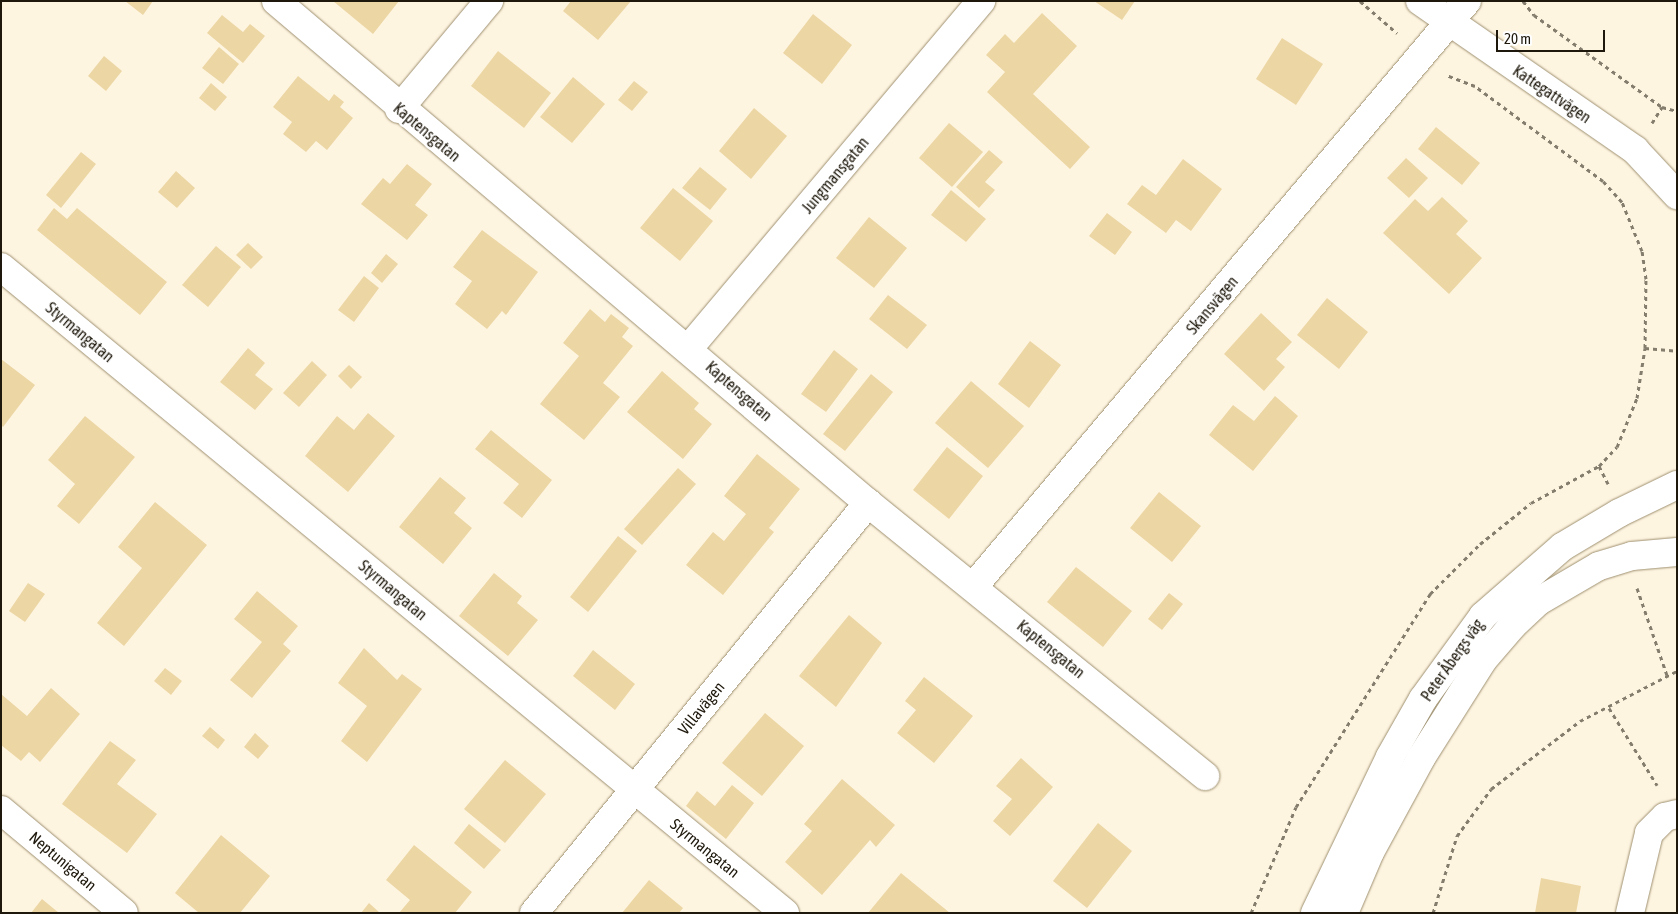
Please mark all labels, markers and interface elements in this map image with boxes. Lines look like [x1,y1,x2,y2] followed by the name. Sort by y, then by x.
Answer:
[1498,20,1607,52] scale bar
[1504,30,1531,47] text: 20 m
[1509,61,1595,127] street label: Kattegattvägen
[390,98,464,166] street label: Kaptensgatan
[798,133,872,217] street label: Jungmansgatan
[1182,272,1242,338] street label: Skansvägen
[42,298,118,366] street label: Styrmangatan
[702,357,776,425] street label: Kaptensgatan
[355,556,431,624] street label: Styrmangatan
[1417,615,1487,705] street label: Peter Åbergs väg
[1013,616,1089,682] street label: Kaptensgatan
[674,678,728,738] street label: Villavägen
[667,814,743,882] street label: Styrmangatan
[25,827,101,895] street label: Neptunigatan

